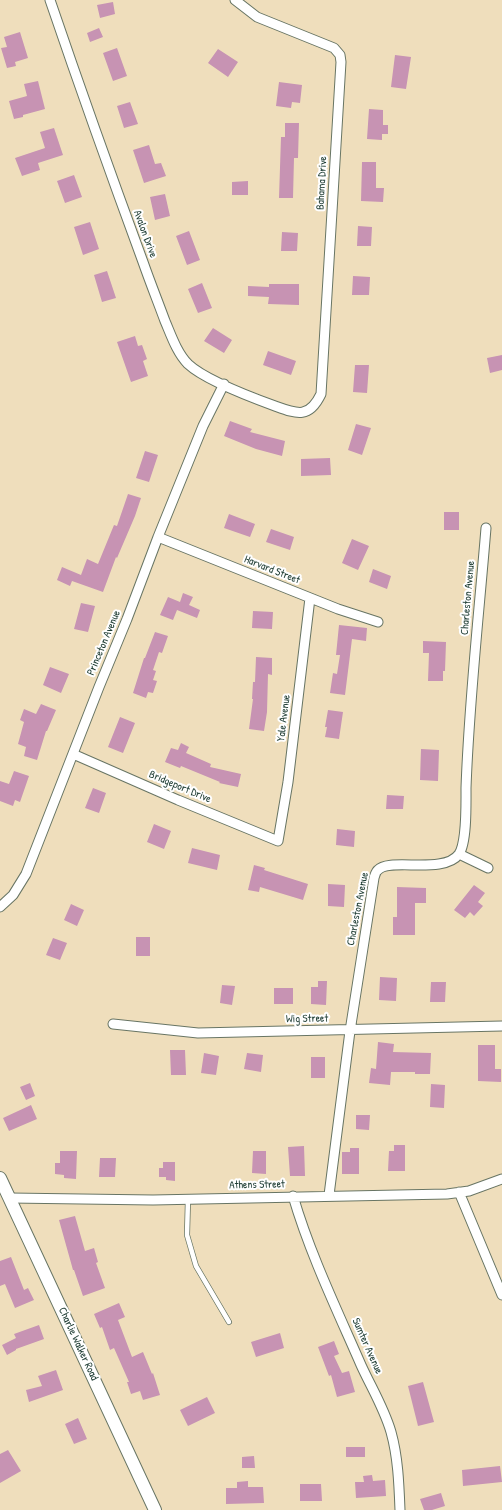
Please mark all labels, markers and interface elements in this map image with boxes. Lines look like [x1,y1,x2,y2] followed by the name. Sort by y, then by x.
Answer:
[314,156,330,210] street label: Bahama Drive
[130,208,160,260] street label: Avalon Drive
[242,553,302,587] street label: Harvard Street
[458,560,478,636] street label: Charleston Avenue
[84,609,124,677] street label: Princeton Avenue
[275,694,293,742] street label: Yale Avenue
[147,768,213,806] street label: Bridgeport Drive
[344,871,372,947] street label: Charleston Avenue
[286,1012,328,1026] street label: Wig Street
[229,1178,285,1192] street label: Athens Street
[55,1305,101,1383] street label: Charlie Walker Road
[349,1316,385,1376] street label: Sumter Avenue

